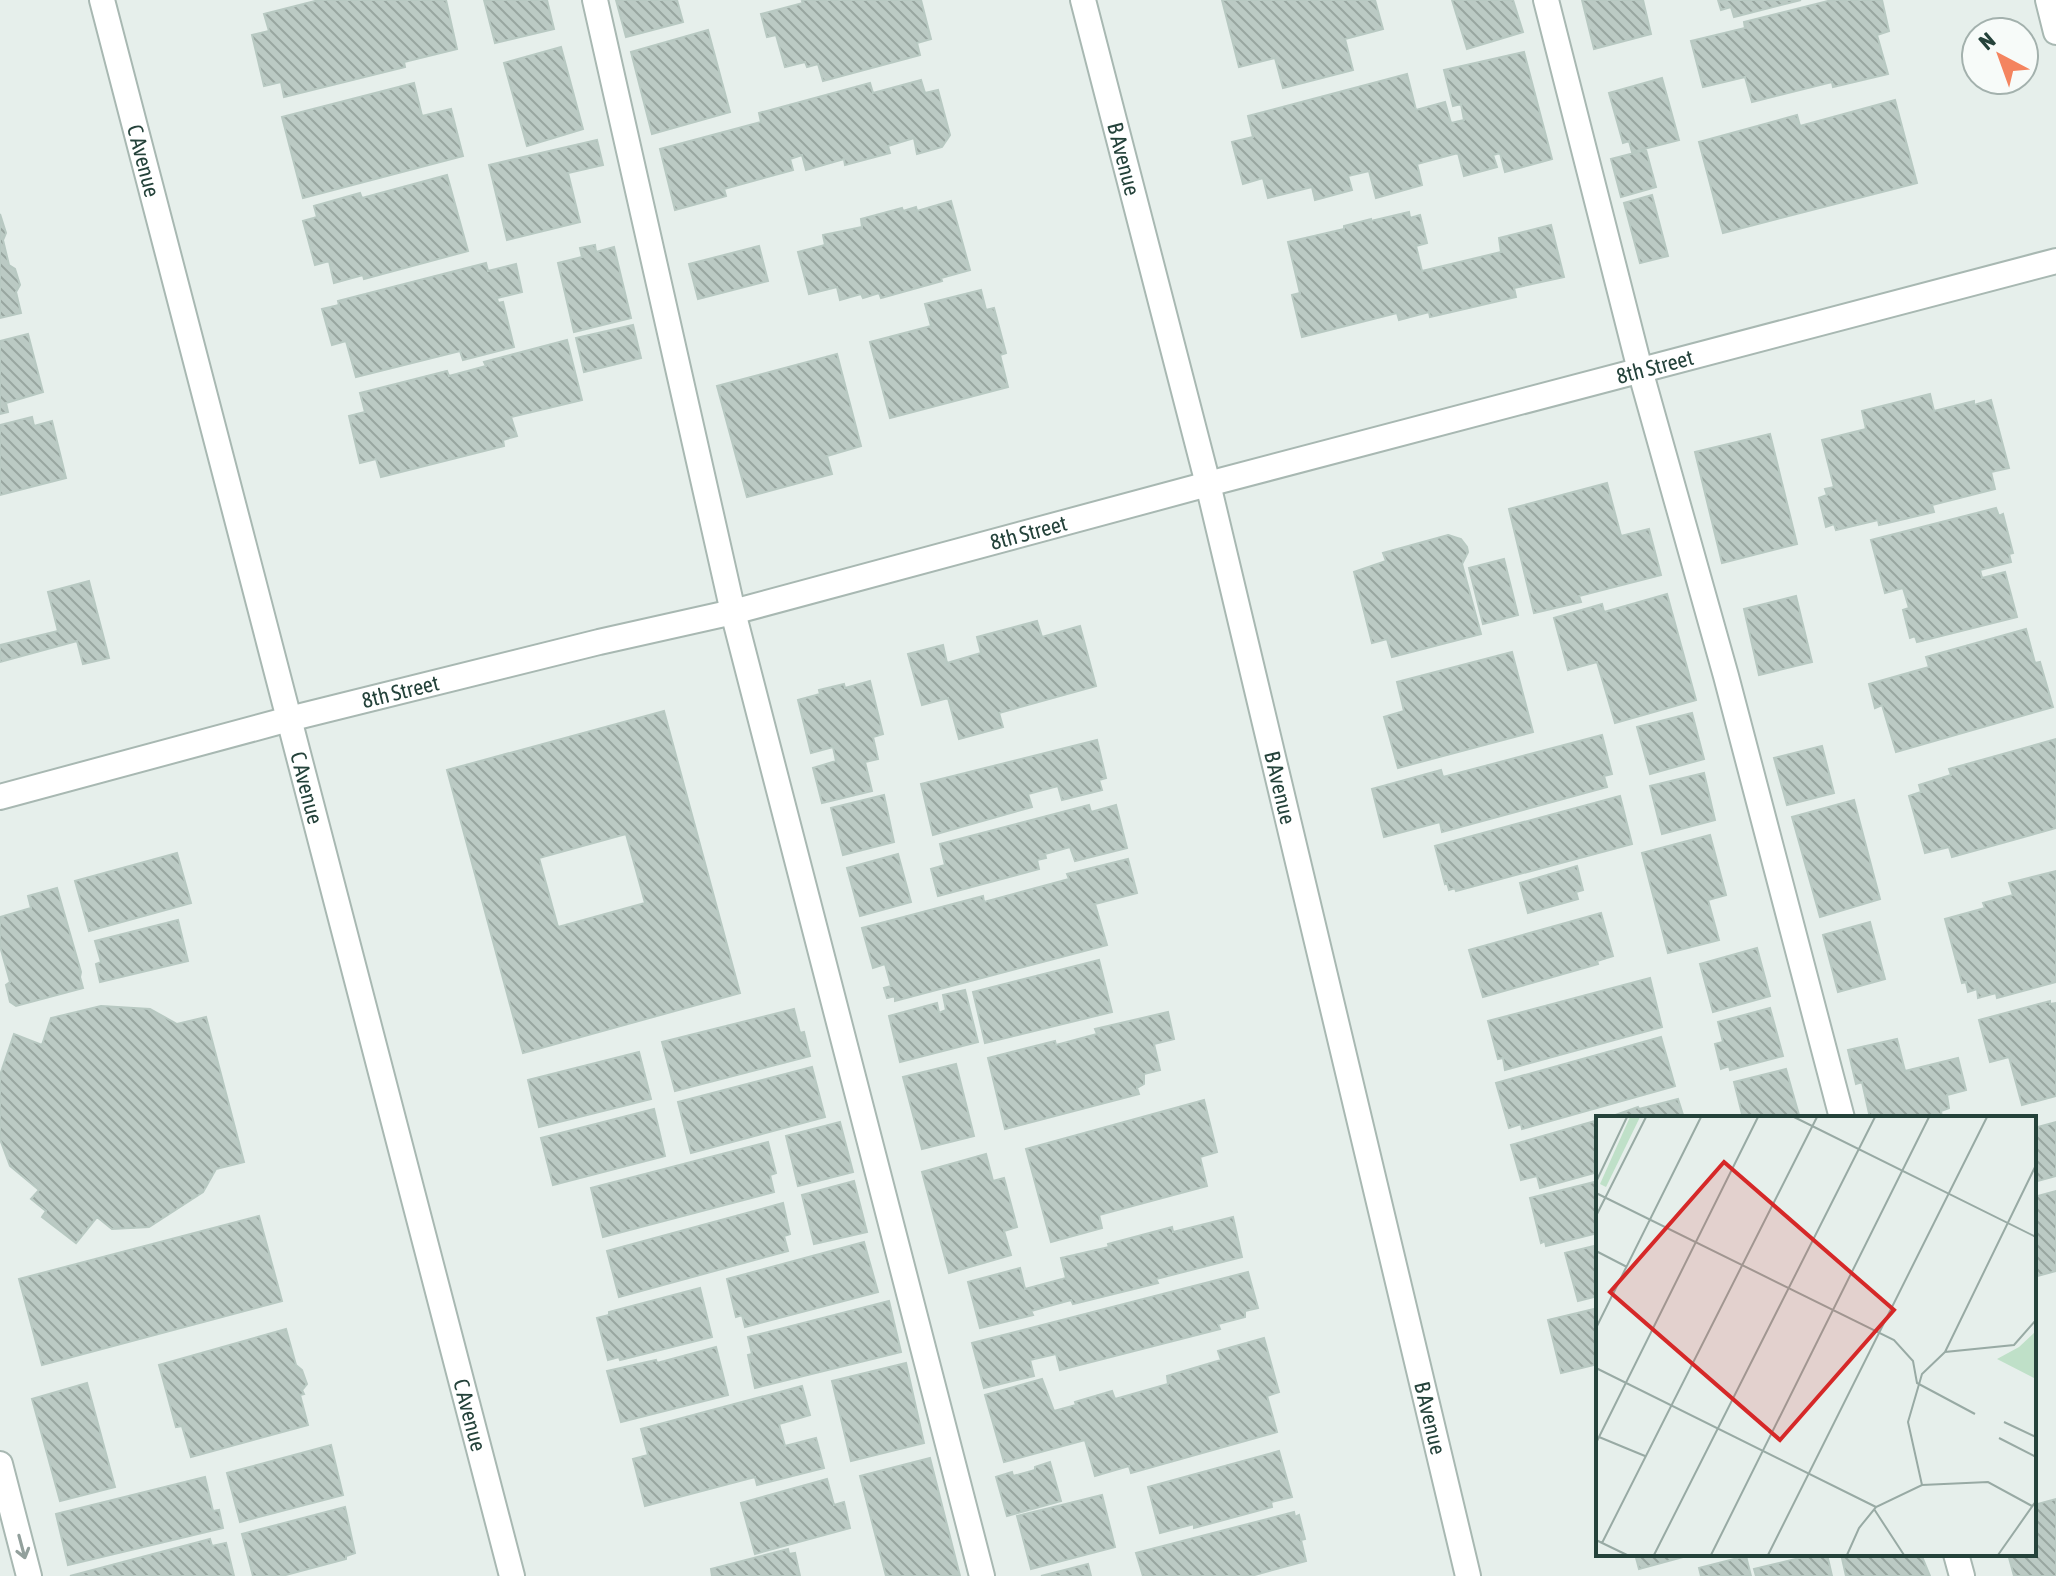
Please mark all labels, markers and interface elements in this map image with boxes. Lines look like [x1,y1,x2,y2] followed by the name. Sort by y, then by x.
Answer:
[1960,16,2040,96] north arrow
[1973,27,2000,55] text: N
[1102,120,1146,198] street label: B Avenue
[122,122,166,200] street label: C Avenue
[1613,344,1696,389] street label: 8th Street
[987,510,1070,555] street label: 8th Street
[359,669,442,713] street label: 8th Street
[1259,748,1302,827] street label: B Avenue
[285,749,329,827] street label: C Avenue
[1596,1116,2036,1556] inset map
[448,1376,492,1454] street label: C Avenue
[1409,1379,1452,1457] street label: B Avenue
[15,1534,30,1560] one-way arrow

